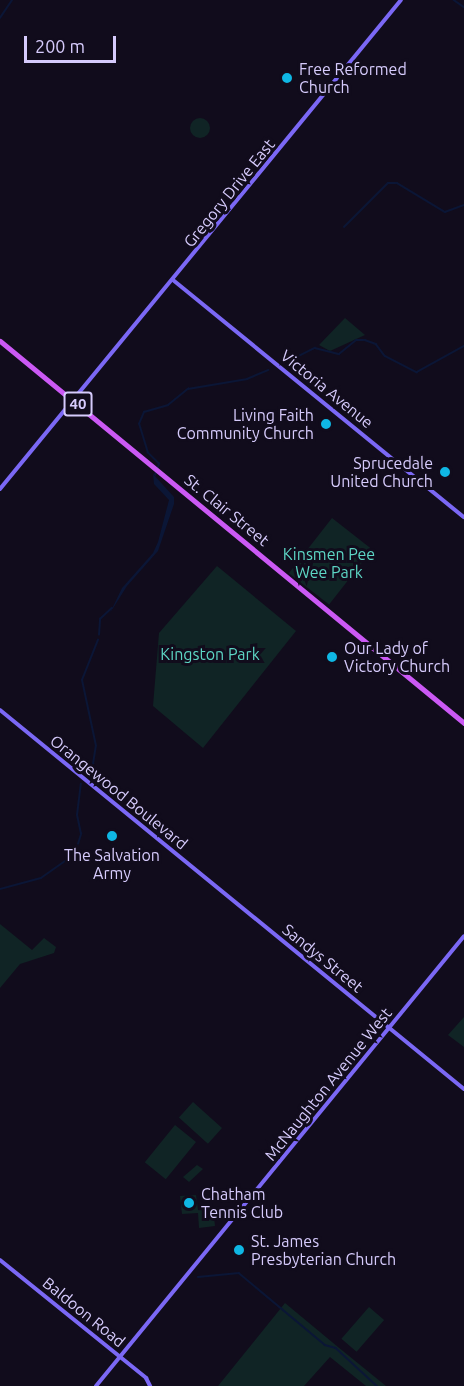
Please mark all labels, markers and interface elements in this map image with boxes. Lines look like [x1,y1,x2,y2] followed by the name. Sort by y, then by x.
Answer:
[27,24,118,62] scale bar
[35,36,85,56] text: 200 m
[299,59,407,97] place label: Free Reformed Church
[280,71,294,85] marker: Free Reformed Church
[179,135,279,251] street label: Gregory Drive East
[277,346,377,432] street label: Victoria Avenue
[63,392,93,416] road number: 40
[177,405,314,443] place label: Living Faith Community Church
[319,417,333,431] marker: Living Faith Community Church
[330,453,433,491] place label: Sprucedale United Church
[438,465,452,479] marker: Sprucedale United Church
[181,470,273,550] street label: St. Clair Street
[283,544,375,582] park label: Kinsmen Pee Wee Park
[344,638,450,676] place label: Our Lady of Victory Church
[160,644,260,664] park label: Kingston Park
[325,650,339,664] marker: Our Lady of Victory Church
[46,731,192,853] street label: Orangewood Boulevard
[105,829,119,843] marker: The Salvation Army
[64,845,160,883] place label: The Salvation Army
[279,920,367,996] street label: Sandys Street
[260,1004,396,1164] street label: McNaughton Avenue West
[201,1184,283,1222] place label: Chatham Tennis Club
[182,1196,196,1210] marker: Chatham Tennis Club
[251,1231,396,1269] place label: St. James Presbyterian Church
[232,1243,246,1257] marker: St. James Presbyterian Church
[39,1273,129,1351] street label: Baldoon Road

